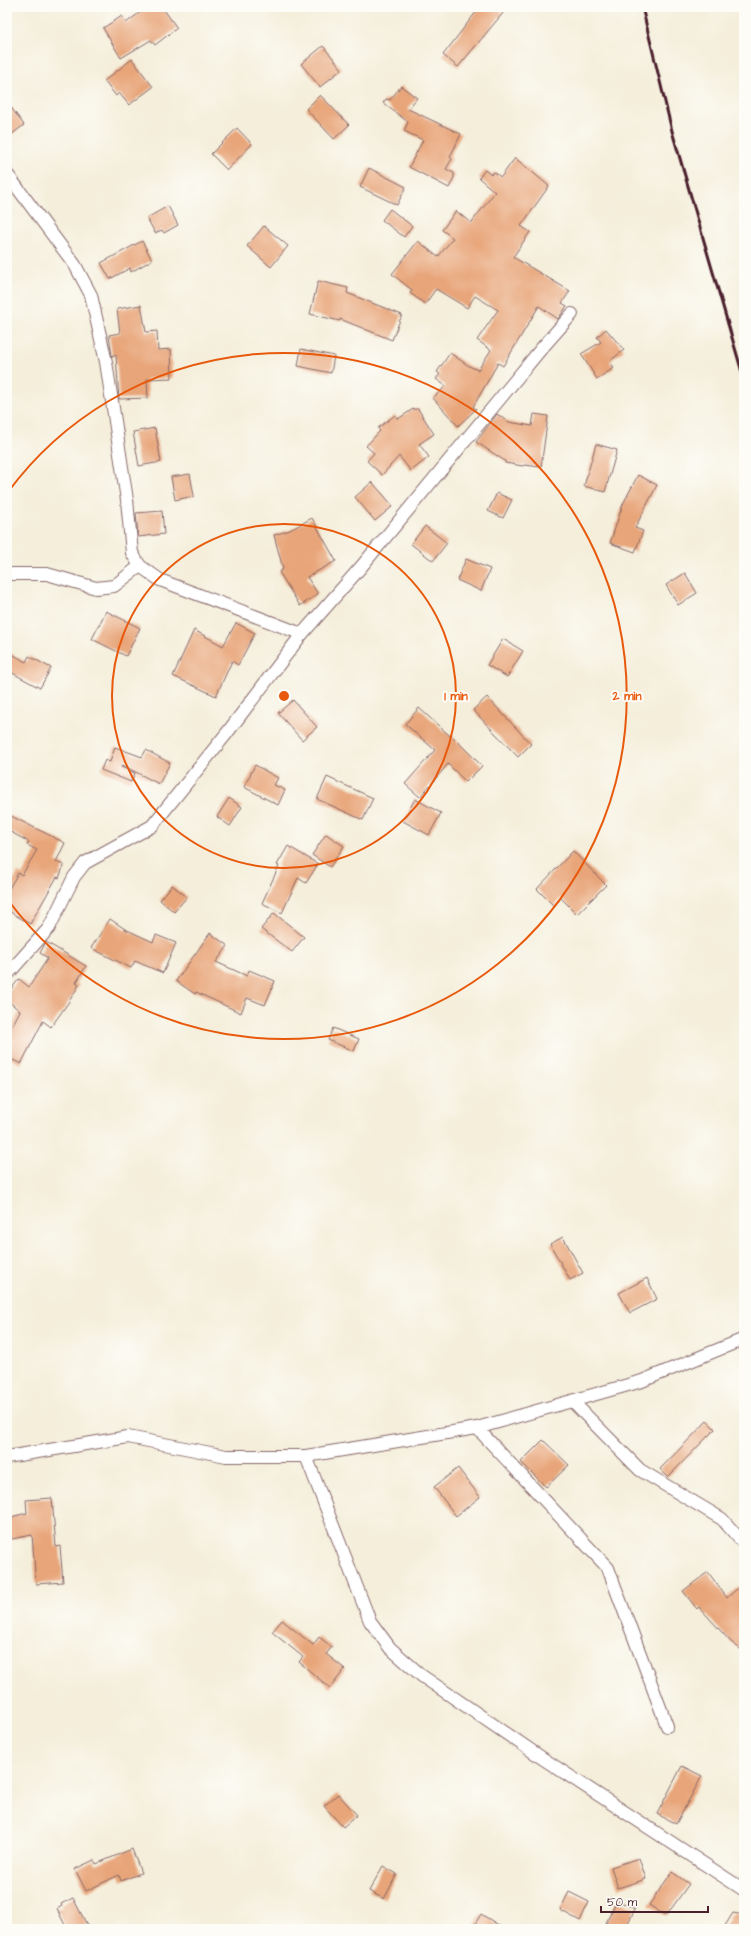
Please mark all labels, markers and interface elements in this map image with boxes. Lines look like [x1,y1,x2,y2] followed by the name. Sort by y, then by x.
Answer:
[444,688,468,705] text: 1 min
[612,688,641,705] text: 2 min
[277,689,291,703] centre of rings
[601,1888,708,1914] scale bar
[607,1894,638,1911] text: 50 m

